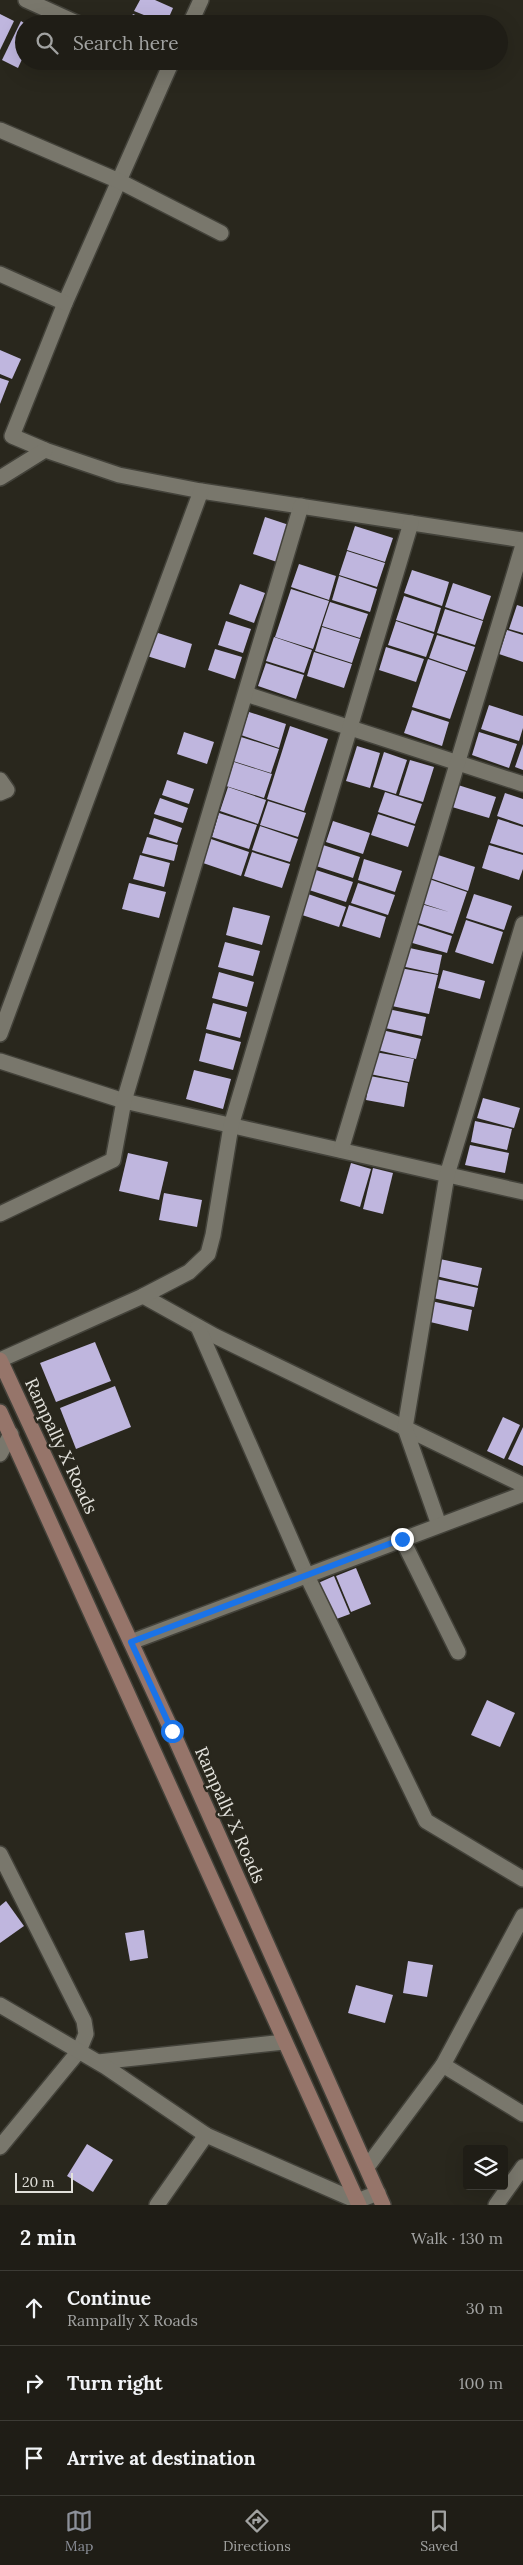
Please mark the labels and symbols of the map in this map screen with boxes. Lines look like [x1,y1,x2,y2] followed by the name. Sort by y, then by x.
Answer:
[20,1374,103,1517] street label: Rampally X Roads
[391,1528,414,1551] route end
[161,1720,184,1743] route start
[190,1743,271,1887] street label: Rampally X Roads
[15,2170,72,2193] scale bar

